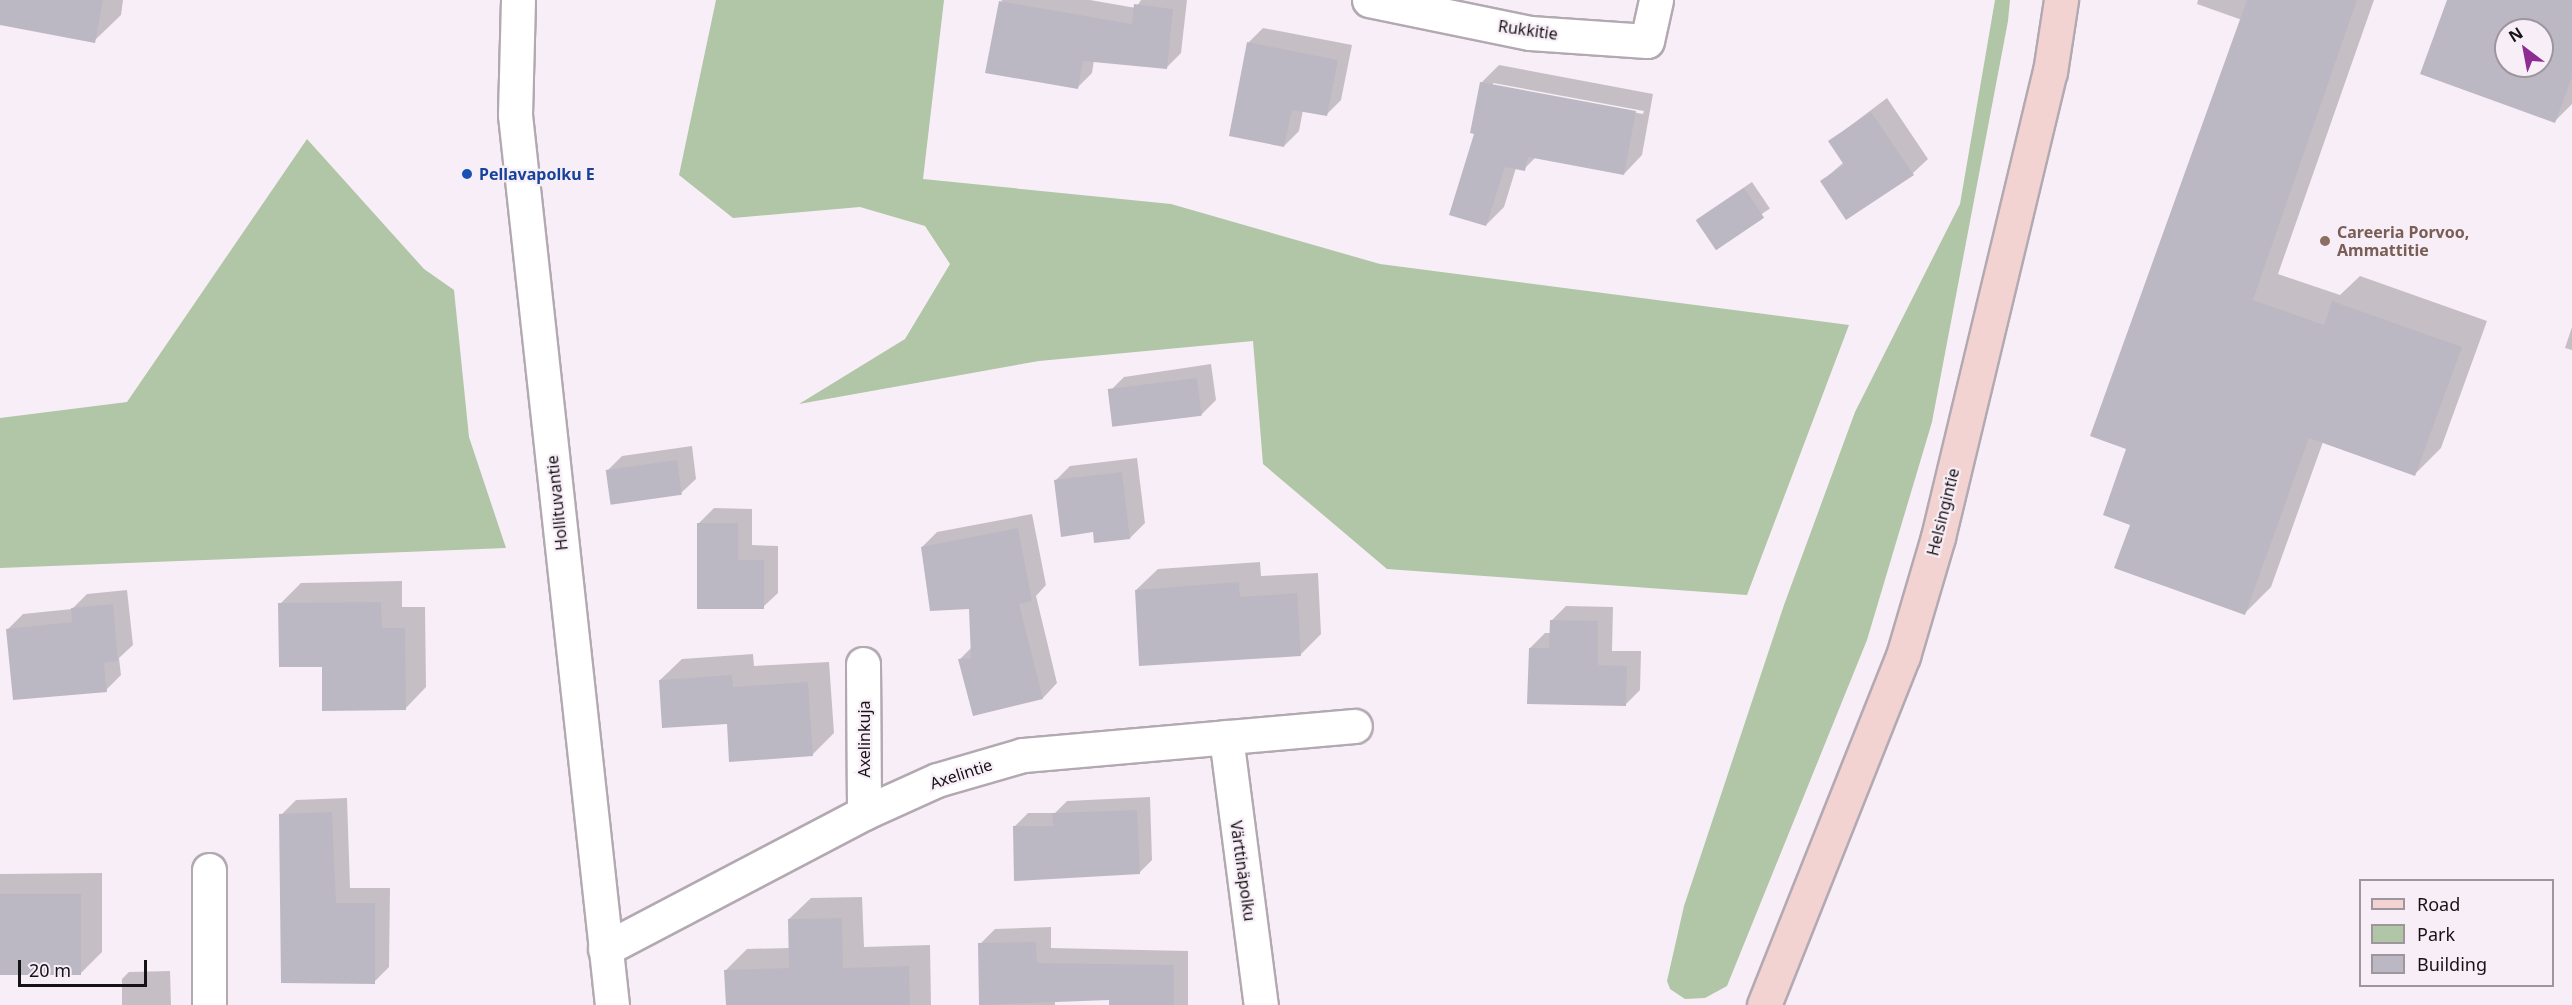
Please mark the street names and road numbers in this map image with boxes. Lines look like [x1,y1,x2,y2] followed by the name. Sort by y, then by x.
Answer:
[1497,16,1559,44] street label: Rukkitie
[542,455,572,551] street label: Hollituvantie
[1923,466,1963,558] street label: Helsingintie
[854,700,874,778] street label: Axelinkuja
[927,755,995,793] street label: Axelintie
[1226,819,1260,923] street label: Värttinäpolku

